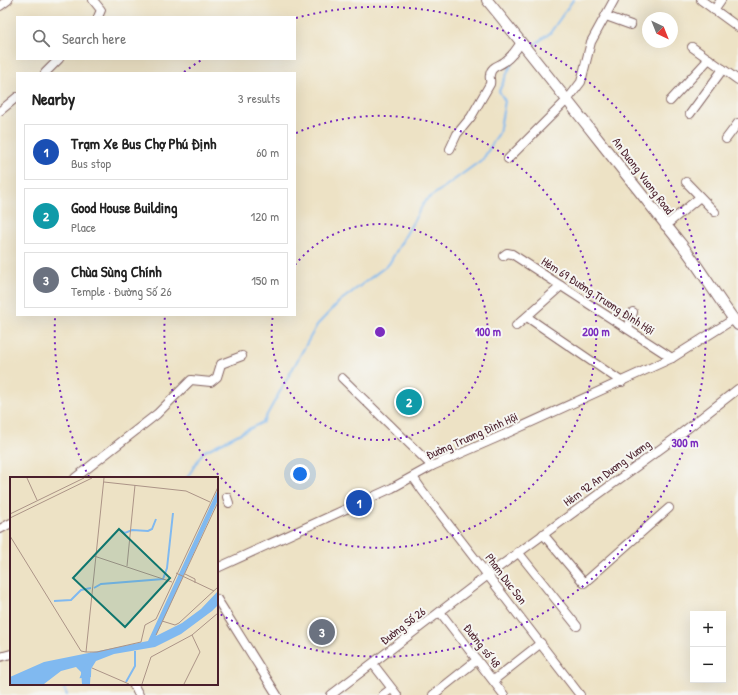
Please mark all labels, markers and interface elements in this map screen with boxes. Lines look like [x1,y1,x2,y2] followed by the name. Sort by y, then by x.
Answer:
[642,12,678,48] north arrow
[16,16,296,60] search box
[30,27,52,49] icon: search
[62,28,126,49] text: Search here
[32,87,75,110] text: Nearby
[238,89,280,107] text: 3 results
[71,133,216,154] text: Trạm Xe Bus Chợ Phú Định
[609,134,678,218] street label: An Duong Vuong Road
[44,143,48,161] text: 1
[256,143,279,161] text: 60 m
[71,154,111,172] text: Bus stop
[71,197,177,218] text: Good House Building
[43,207,49,225] text: 2
[251,207,279,225] text: 120 m
[71,218,96,236] text: Place
[538,252,658,339] street label: Hẻm 69 Đường Trương Đình Hội
[71,261,162,282] text: Chùa Sùng Chính
[43,271,49,289] text: 3
[251,271,279,289] text: 150 m
[71,282,172,300] text: Temple · Đường Số 26
[475,323,501,340] text: 100 m
[582,323,610,340] text: 200 m
[373,325,387,339] centre of rings
[396,387,422,417] pin: 2
[423,408,520,463] street label: Đường Trương Đình Hội
[671,434,699,451] text: 300 m
[560,435,654,510] street label: Hẻm 92 An Dương Vương
[290,464,310,484] your location
[10,477,218,685] inset map
[346,488,372,518] pin: 1
[482,550,531,608] street label: Pham Duc Son
[376,603,429,648] street label: Đường Số 26
[690,611,726,683] map controls
[690,611,726,647] button: +
[309,617,335,647] pin: 3
[460,620,505,671] street label: Đường số 48
[690,647,726,683] button: −

